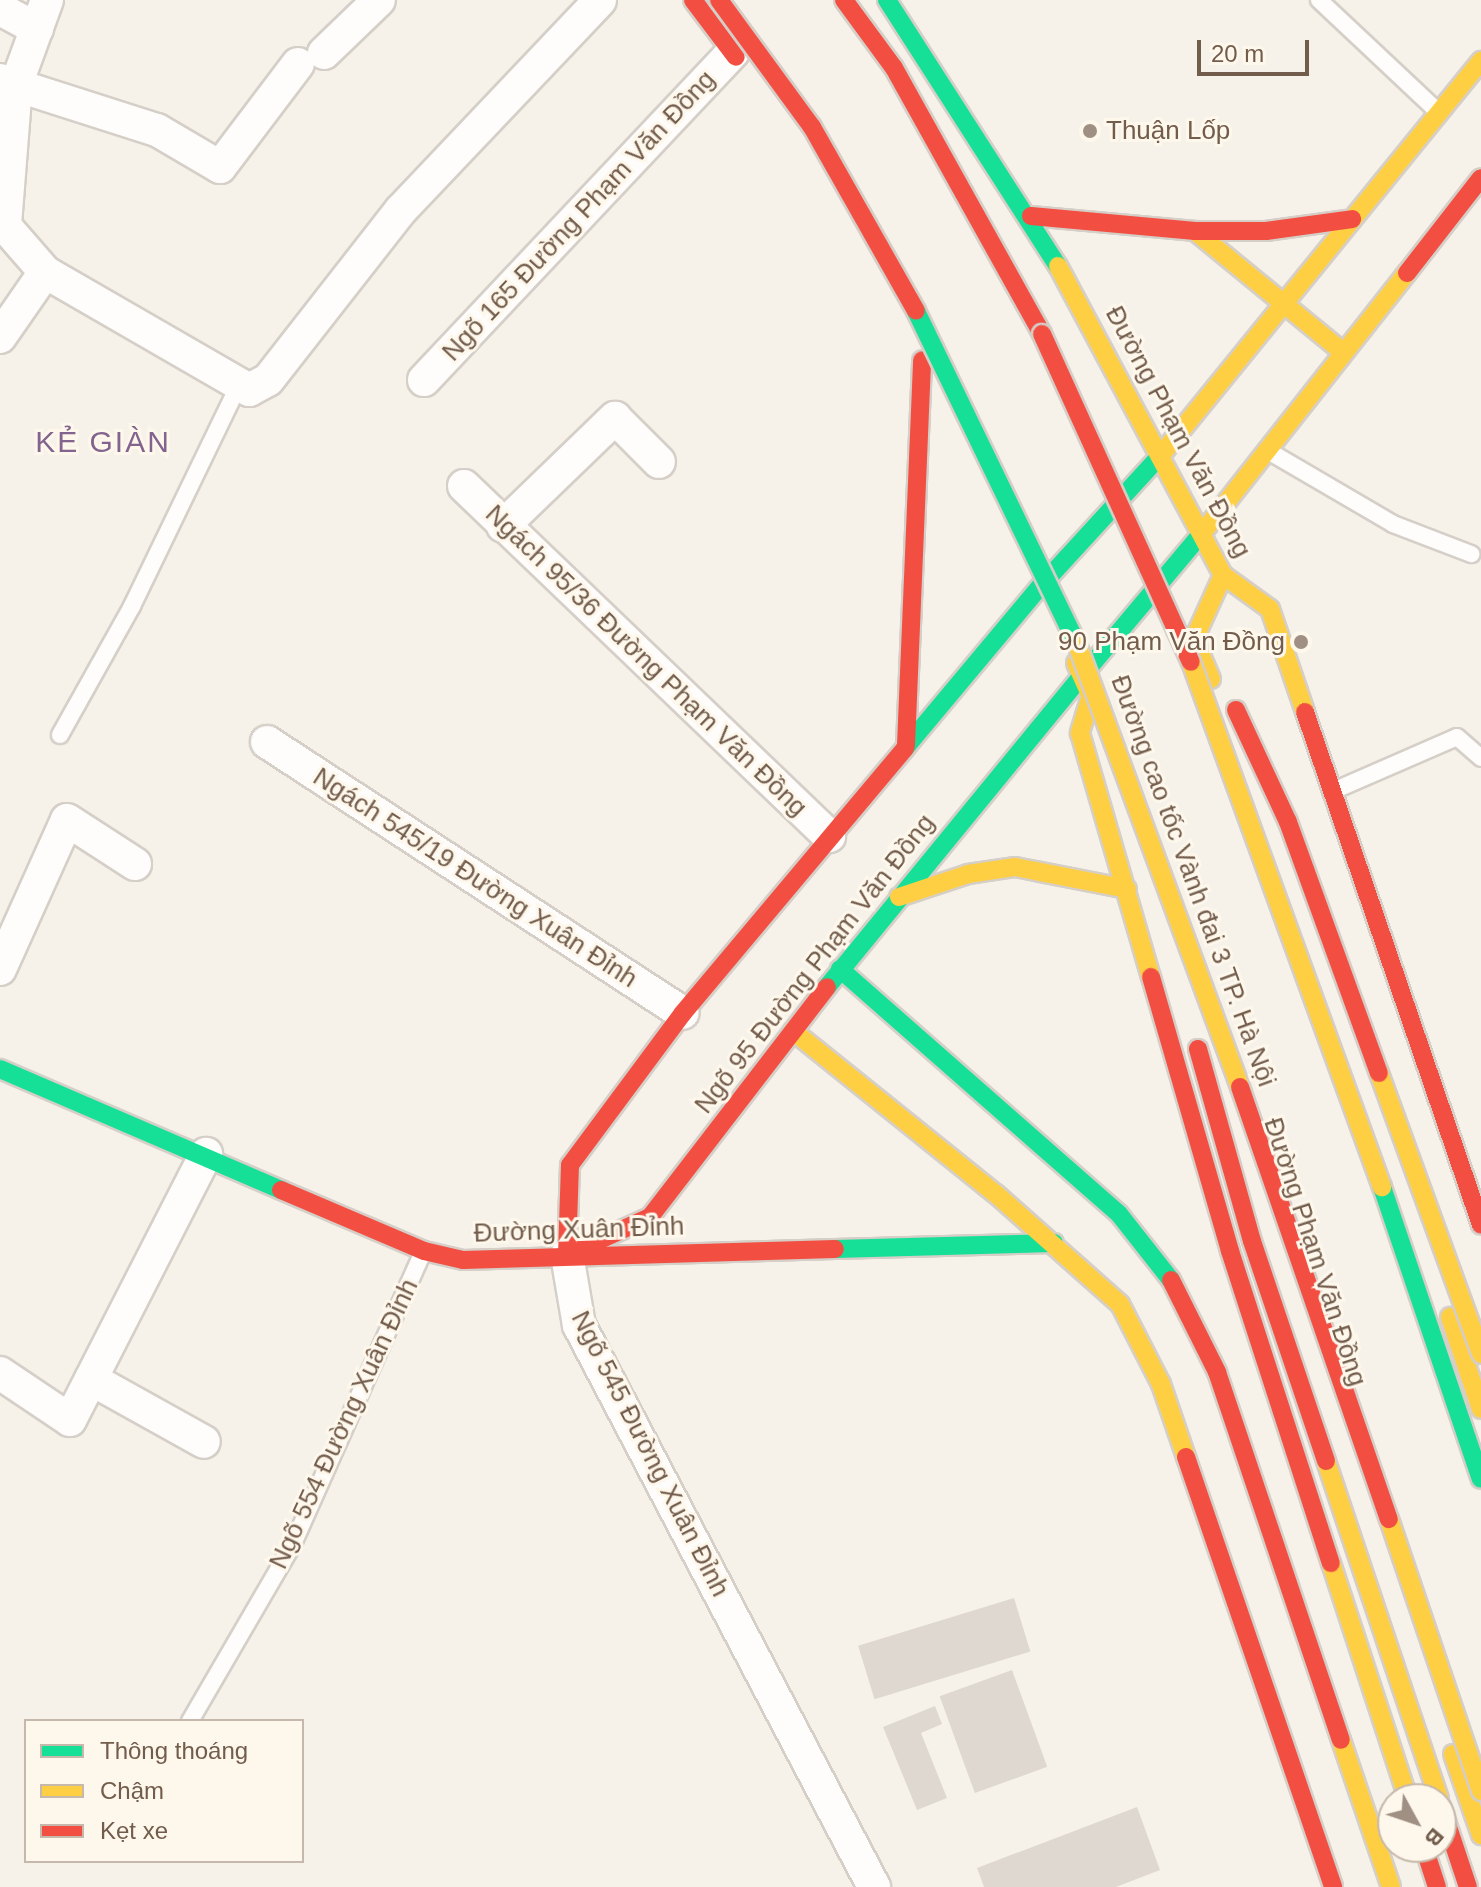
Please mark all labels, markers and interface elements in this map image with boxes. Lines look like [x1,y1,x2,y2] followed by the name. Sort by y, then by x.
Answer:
[1201,24,1313,74] scale bar
[1211,40,1264,67] text: 20 m
[436,64,722,368] street label: Ngõ 165 Đường Phạm Văn Đồng
[1106,115,1230,147] place label: Thuận Lốp
[1081,122,1099,140] marker: Thuận Lốp
[1098,301,1258,563] street label: Đường Phạm Văn Đồng
[35,424,171,460] district label: KẺ GIÀN
[479,499,813,823] street label: Ngách 95/36 Đường Phạm Văn Đồng
[1058,626,1285,658] place label: 90 Phạm Văn Đồng
[1292,633,1310,651] marker: 90 Phạm Văn Đồng
[1104,671,1282,1091] street label: Đường cao tốc Vành đai 3 TP. Hà Nội
[307,761,643,995] street label: Ngách 545/19 Đường Xuân Đỉnh
[688,808,942,1120] street label: Ngõ 95 Đường Phạm Văn Đồng
[1257,1114,1373,1390] street label: Đường Phạm Văn Đồng
[473,1211,685,1249] street label: Đường Xuân Đỉnh
[263,1274,425,1574] street label: Ngõ 554 Đường Xuân Đỉnh
[564,1306,736,1602] street label: Ngõ 545 Đường Xuân Đỉnh
[24,1719,304,1863] legend
[100,1737,248,1764] text: Thông thoáng
[100,1777,164,1804] text: Chậm
[1377,1783,1457,1863] north arrow
[100,1817,168,1844] text: Kẹt xe
[1420,1823,1449,1852] text: B

